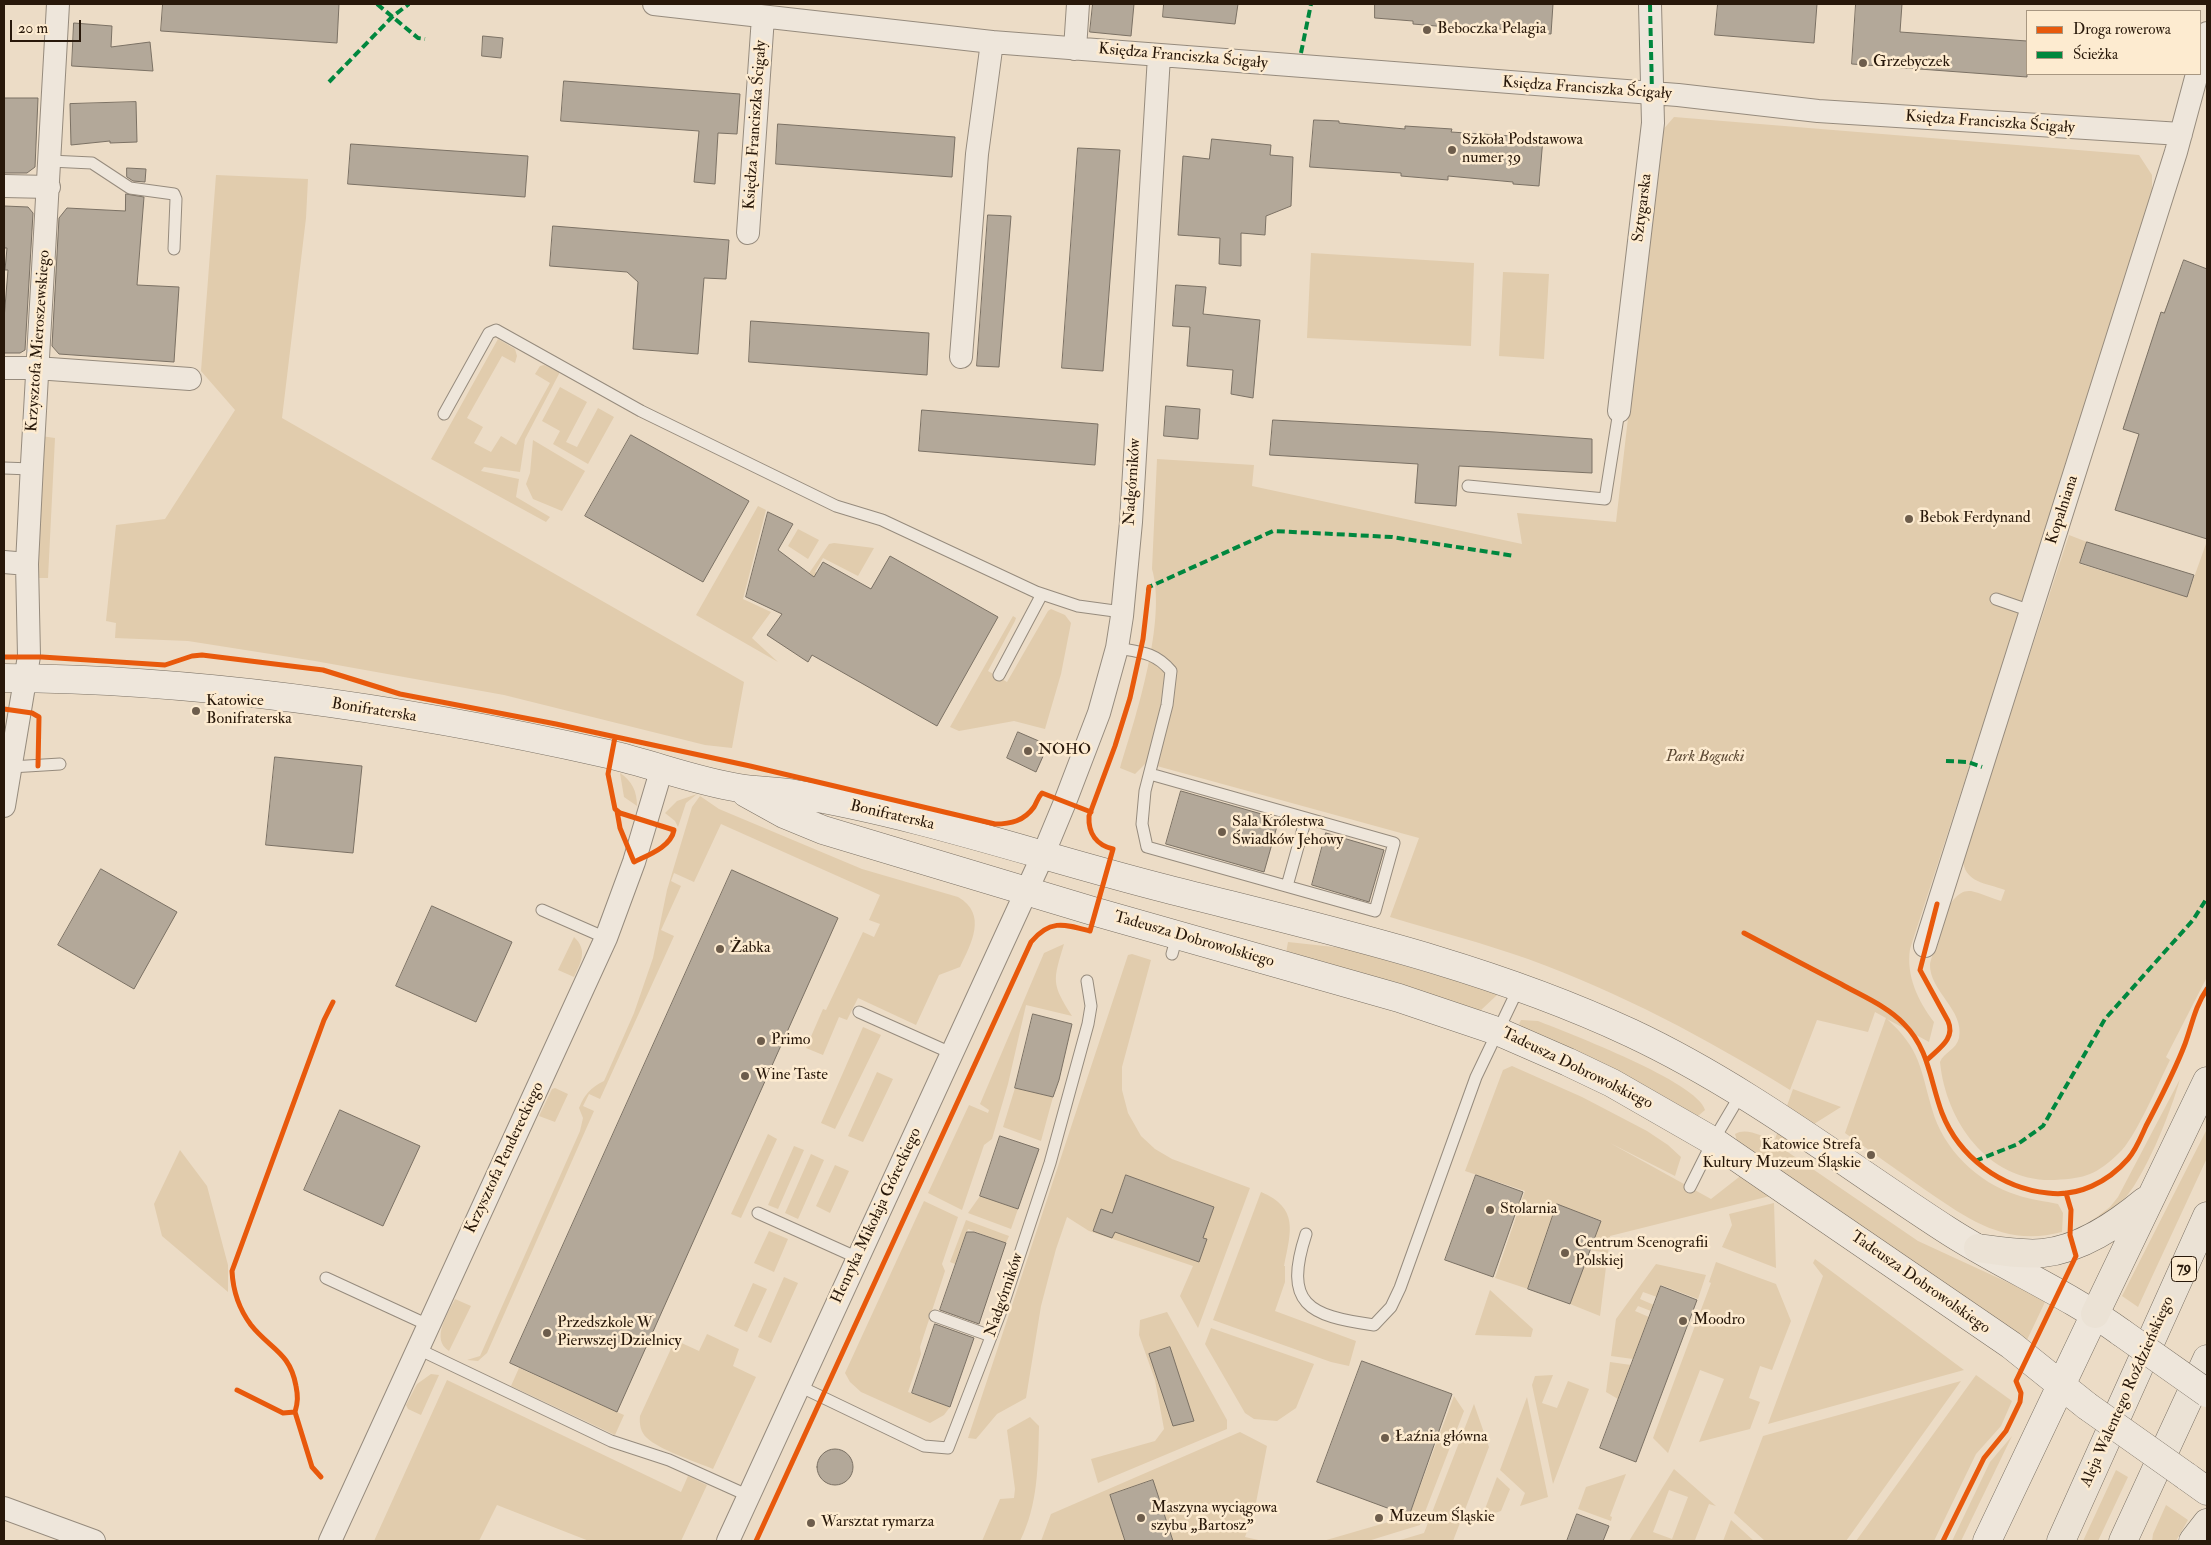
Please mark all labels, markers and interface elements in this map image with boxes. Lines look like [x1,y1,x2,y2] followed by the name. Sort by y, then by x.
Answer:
[12,10,84,42] scale bar
[2026,10,2201,75] legend
[18,19,48,38] text: 20 m
[1437,20,1546,40] place label: Beboczka Pelagia
[2073,20,2171,39] text: Droga rowerowa
[1421,24,1433,36] marker: Beboczka Pelagia
[740,40,772,210] street label: Księdza Franciszka Ścigały
[1097,40,1269,74] street label: Księdza Franciszka Ścigały
[2073,45,2118,64] text: Ścieżka
[1873,53,1950,73] place label: Grzebyczek
[1857,57,1869,69] marker: Grzebyczek
[1502,73,1672,105] street label: Księdza Franciszka Ścigały
[1905,107,2075,139] street label: Księdza Franciszka Ścigały
[1462,131,1583,169] place label: Szkoła Podstawowa numer 39
[1446,144,1458,156] marker: Szkoła Podstawowa numer 39
[1629,173,1657,243] street label: Sztygarska
[23,249,55,433] street label: Krzysztofa Mieroszewskiego
[1120,438,1146,526] street label: Nadgórników
[2043,473,2083,547] street label: Kopalniana
[1919,509,2031,529] place label: Bebok Ferdynand
[1903,513,1915,525] marker: Bebok Ferdynand
[206,692,292,730] place label: Katowice Bonifraterska
[330,695,418,727] street label: Bonifraterska
[190,705,202,717] marker: Katowice Bonifraterska
[1038,741,1091,761] place label: NOHO
[1022,745,1034,757] marker: NOHO
[1666,748,1744,768] park label: Park Bogucki
[848,797,936,835] street label: Bonifraterska
[1232,813,1343,851] place label: Sala Królestwa Świadków Jehowy
[1216,826,1228,838] marker: Sala Królestwa Świadków Jehowy
[1112,908,1276,972] street label: Tadeusza Dobrowolskiego
[730,939,770,959] place label: Żabka
[714,943,726,955] marker: Żabka
[1498,1024,1656,1114] street label: Tadeusza Dobrowolskiego
[771,1031,810,1051] place label: Primo
[755,1035,767,1047] marker: Primo
[755,1066,828,1086] place label: Wine Taste
[739,1070,751,1082] marker: Wine Taste
[462,1079,548,1237] street label: Krzysztofa Pendereckiego
[828,1125,926,1307] street label: Henryka Mikołaja Góreckiego
[1702,1136,1861,1174] place label: Katowice Strefa Kultury Muzeum Śląskie
[1865,1149,1877,1161] marker: Katowice Strefa Kultury Muzeum Śląskie
[1500,1200,1557,1220] place label: Stolarnia
[1484,1204,1496,1216] marker: Stolarnia
[1847,1228,1993,1338] street label: Tadeusza Dobrowolskiego
[1575,1234,1708,1272] place label: Centrum Scenografii Polskiej
[1559,1247,1571,1259] marker: Centrum Scenografii Polskiej
[982,1251,1028,1339] street label: Nadgórników
[2172,1256,2196,1282] road number: 79
[2077,1294,2179,1490] street label: Aleja Walentego Roździeńskiego
[1693,1311,1745,1331] place label: Moodro
[557,1314,682,1352] place label: Przedszkole W Pierwszej Dzielnicy
[1677,1315,1689,1327] marker: Moodro
[541,1327,553,1339] marker: Przedszkole W Pierwszej Dzielnicy
[1395,1428,1488,1448] place label: Łaźnia główna
[1379,1432,1391,1444] marker: Łaźnia główna
[1151,1499,1277,1537] place label: Maszyna wyciągowa szybu „Bartosz”
[1389,1508,1495,1528] place label: Muzeum Śląskie
[1135,1512,1147,1524] marker: Maszyna wyciągowa szybu „Bartosz”
[1373,1512,1385,1524] marker: Muzeum Śląskie
[821,1513,934,1533] place label: Warsztat rymarza
[805,1517,817,1529] marker: Warsztat rymarza

